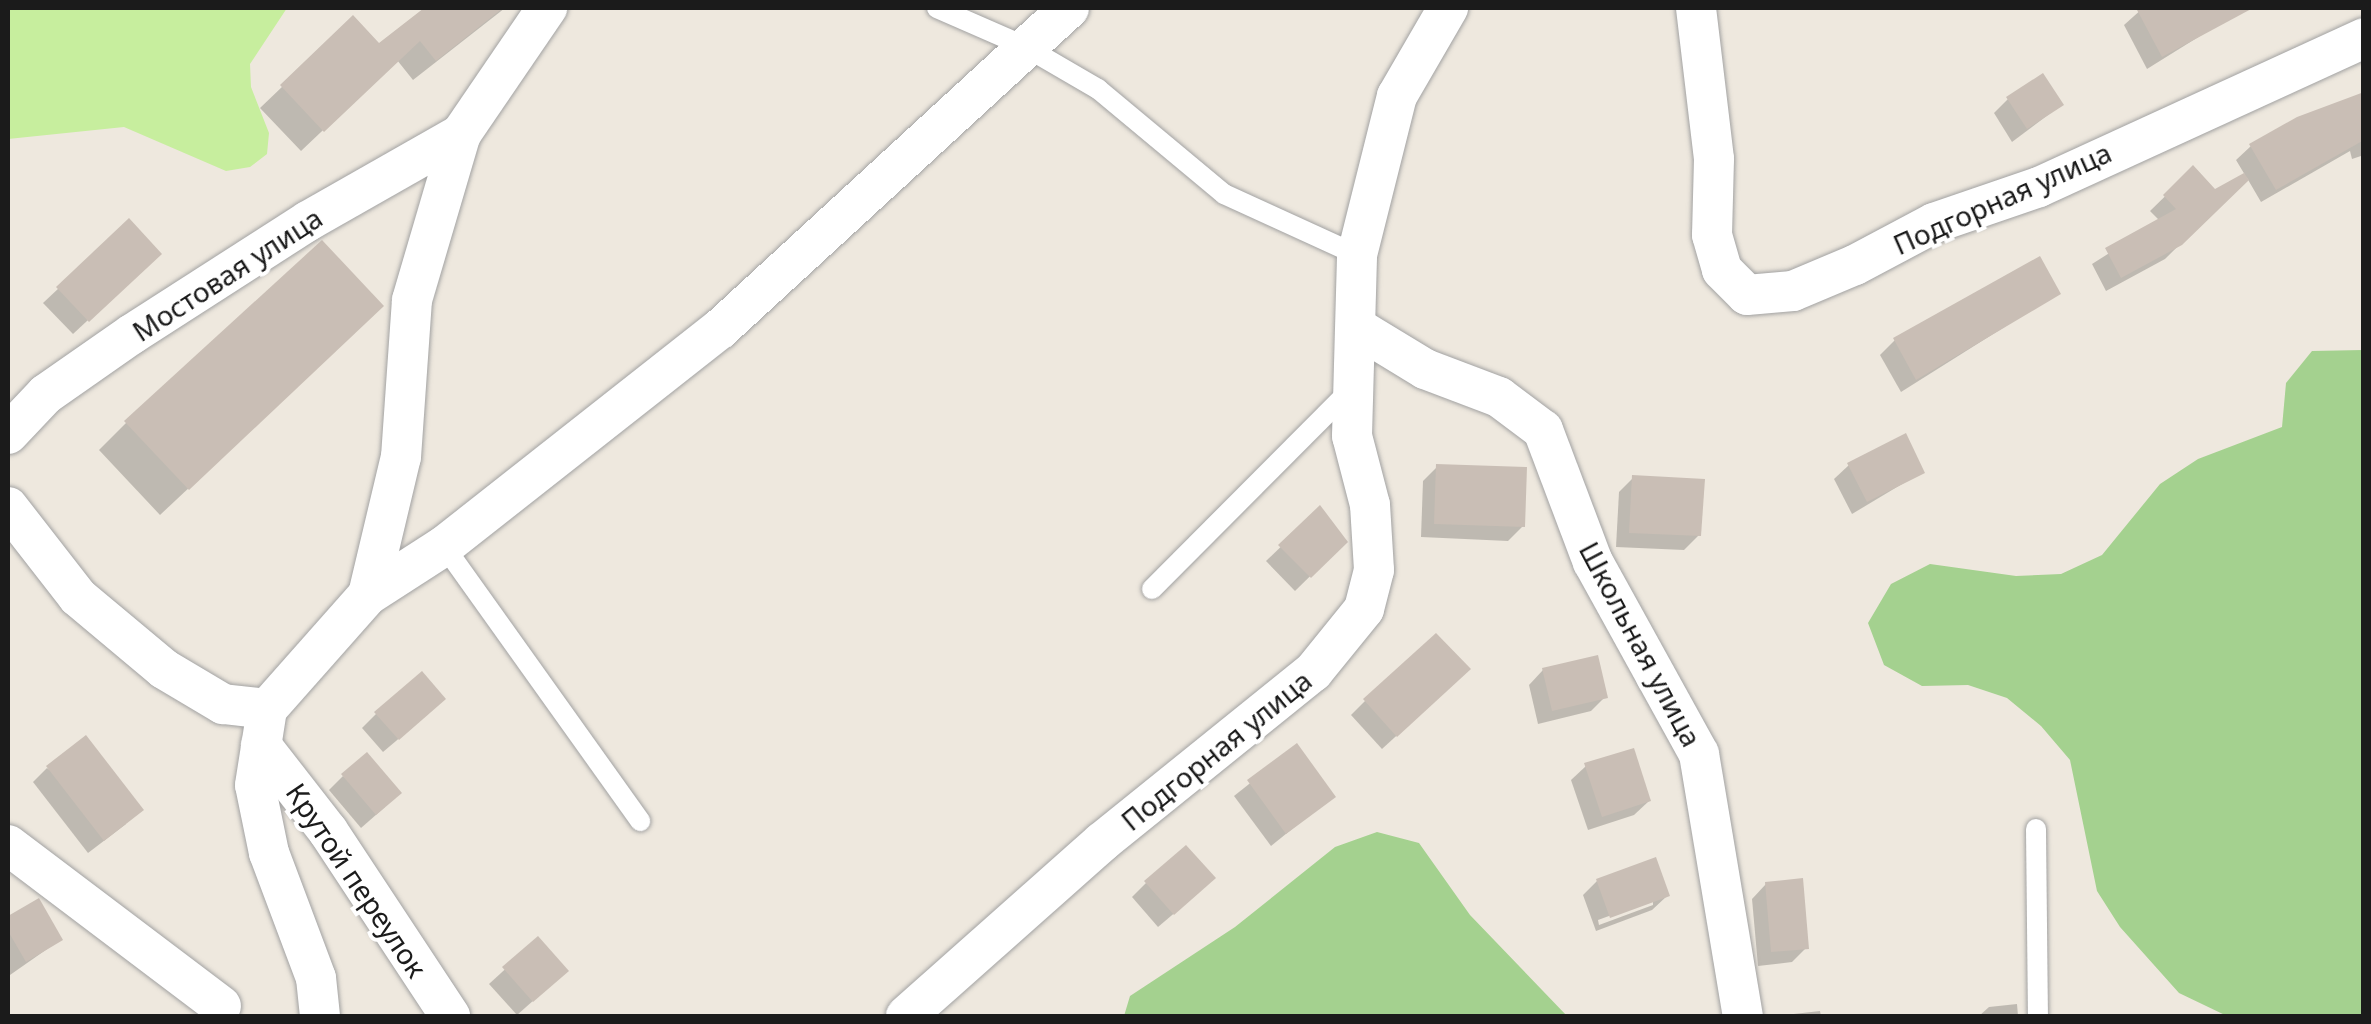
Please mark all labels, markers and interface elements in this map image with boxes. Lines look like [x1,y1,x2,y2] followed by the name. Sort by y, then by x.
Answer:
[1888,135,2116,261] street label: Подгорная улица
[126,200,328,348] street label: Мостовая улица
[1573,536,1709,752] street label: Школьная улица
[1114,663,1318,837] street label: Подгорная улица
[280,777,434,983] street label: Крутой переулок

